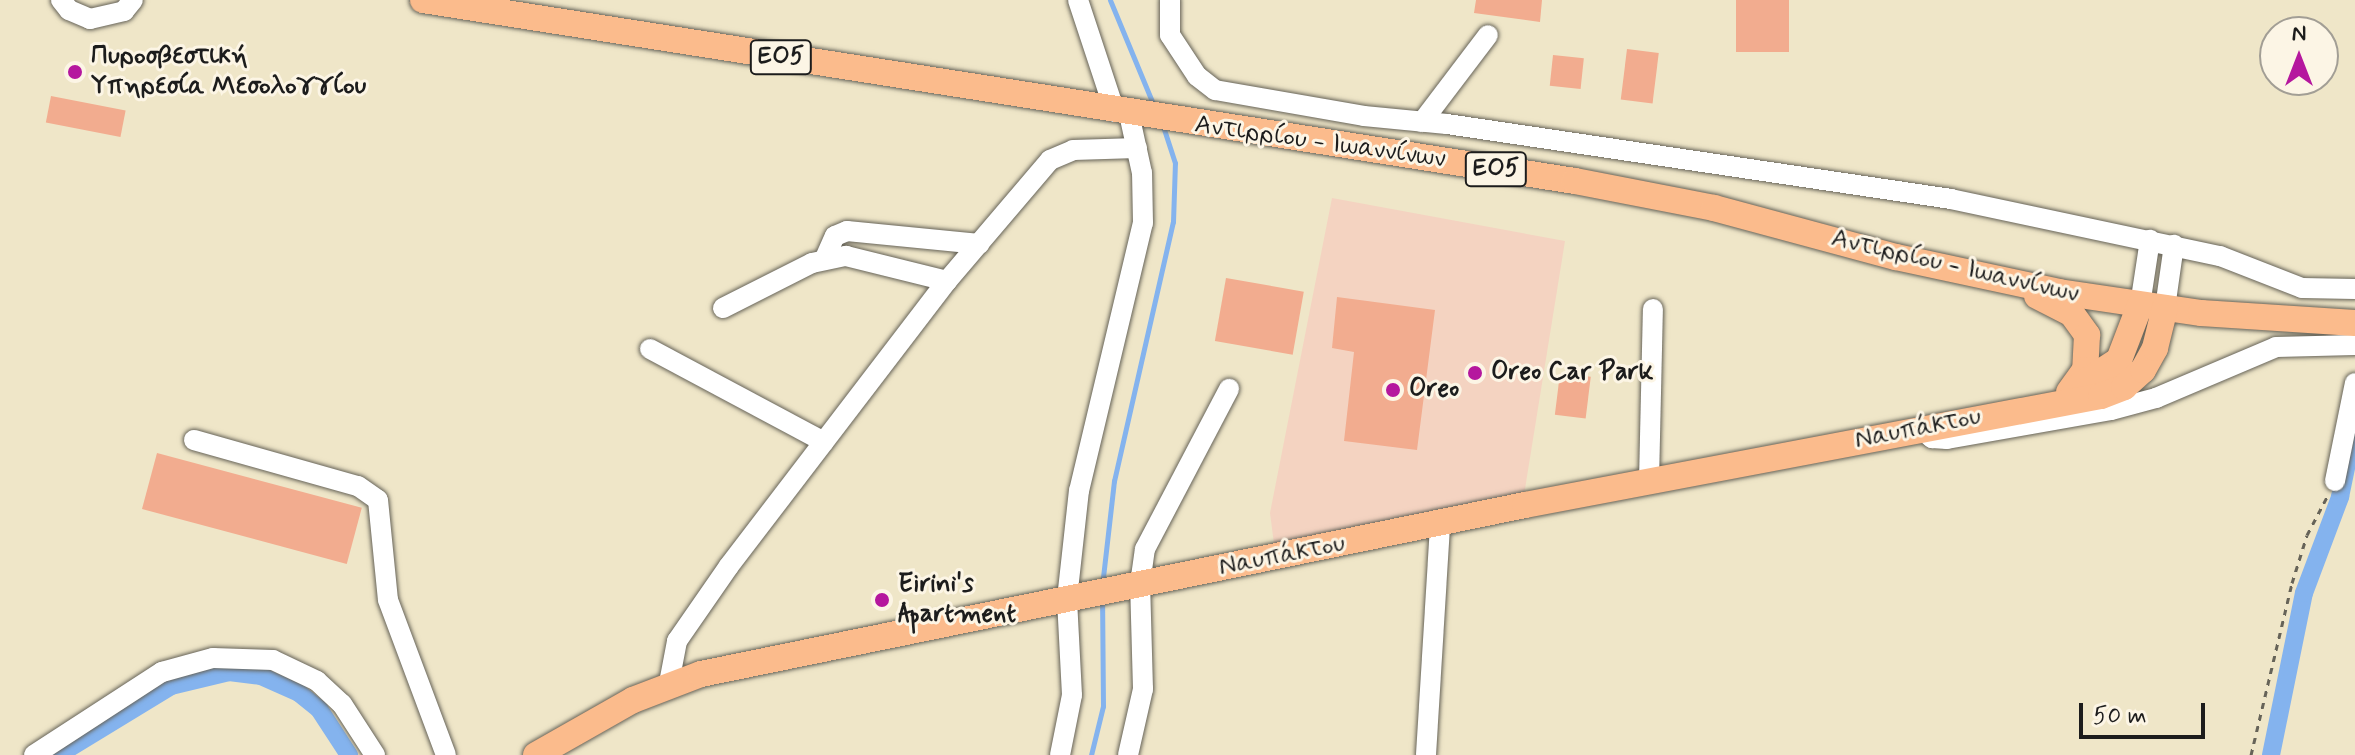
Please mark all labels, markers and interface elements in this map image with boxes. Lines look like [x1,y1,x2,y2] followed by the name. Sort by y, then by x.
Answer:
[2259,16,2339,96] north arrow
[2292,20,2306,48] text: N
[749,37,813,77] road number: ΕΟ5
[91,41,366,102] place label: Πυροσβεστική Υπηρεσία Μεσολογγίου
[66,63,84,81] marker: Πυροσβεστική Υπηρεσία Μεσολογγίου
[1192,110,1448,176] street label: Αντιρρίου - Ιωαννίνων
[1464,149,1528,189] road number: ΕΟ5
[1828,223,2082,311] street label: Αντιρρίου - Ιωαννίνων
[1491,357,1650,389] place label: Oreo Car Park
[1466,364,1484,382] marker: Oreo Car Park
[1409,374,1459,406] place label: Oreo
[1384,381,1402,399] marker: Oreo
[1852,401,1984,457] street label: Ναυπάκτου
[1216,528,1348,584] street label: Ναυπάκτου
[898,569,1016,630] place label: Eirini's Apartment
[873,591,891,609] marker: Eirini's Apartment
[2083,687,2209,737] scale bar
[2093,701,2147,732] text: 50 m

